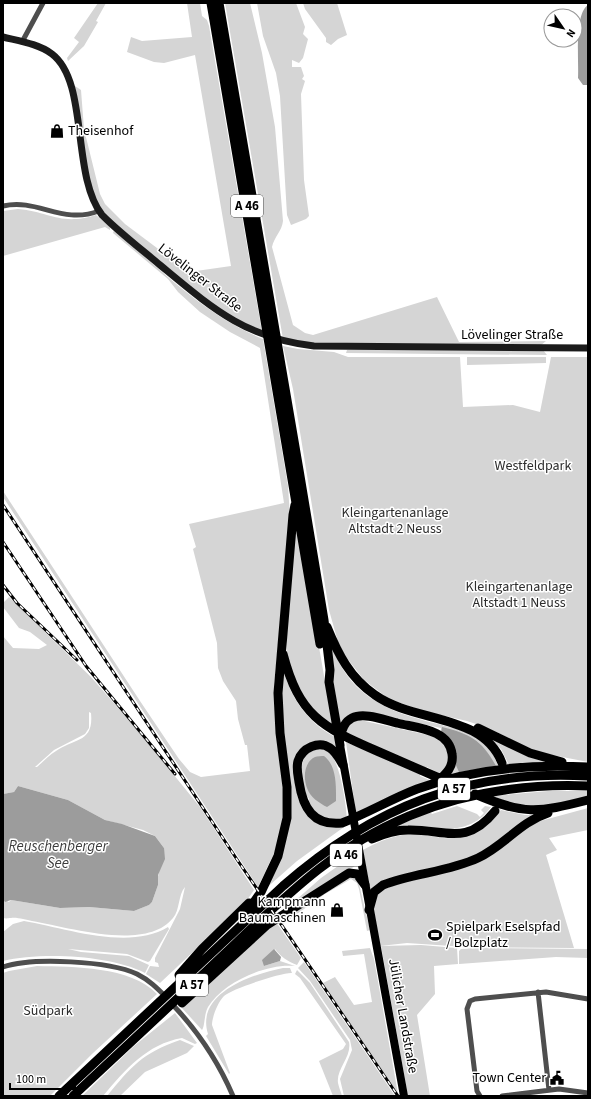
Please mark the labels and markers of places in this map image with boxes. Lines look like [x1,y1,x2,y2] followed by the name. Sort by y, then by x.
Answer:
[68,121,134,141] place label: Theisenhof
[49,123,65,139] shop icon: Theisenhof
[239,892,326,928] place label: Kampmann Baumaschinen
[329,902,345,918] shop icon: Kampmann Baumaschinen
[446,917,560,953] place label: Spielpark Eselspfad / Bolzplatz
[427,927,443,943] sports icon: Spielpark Eselspfad / Bolzplatz
[472,1068,546,1088] place label: Town Center
[549,1070,565,1086] public building icon: Town Center

